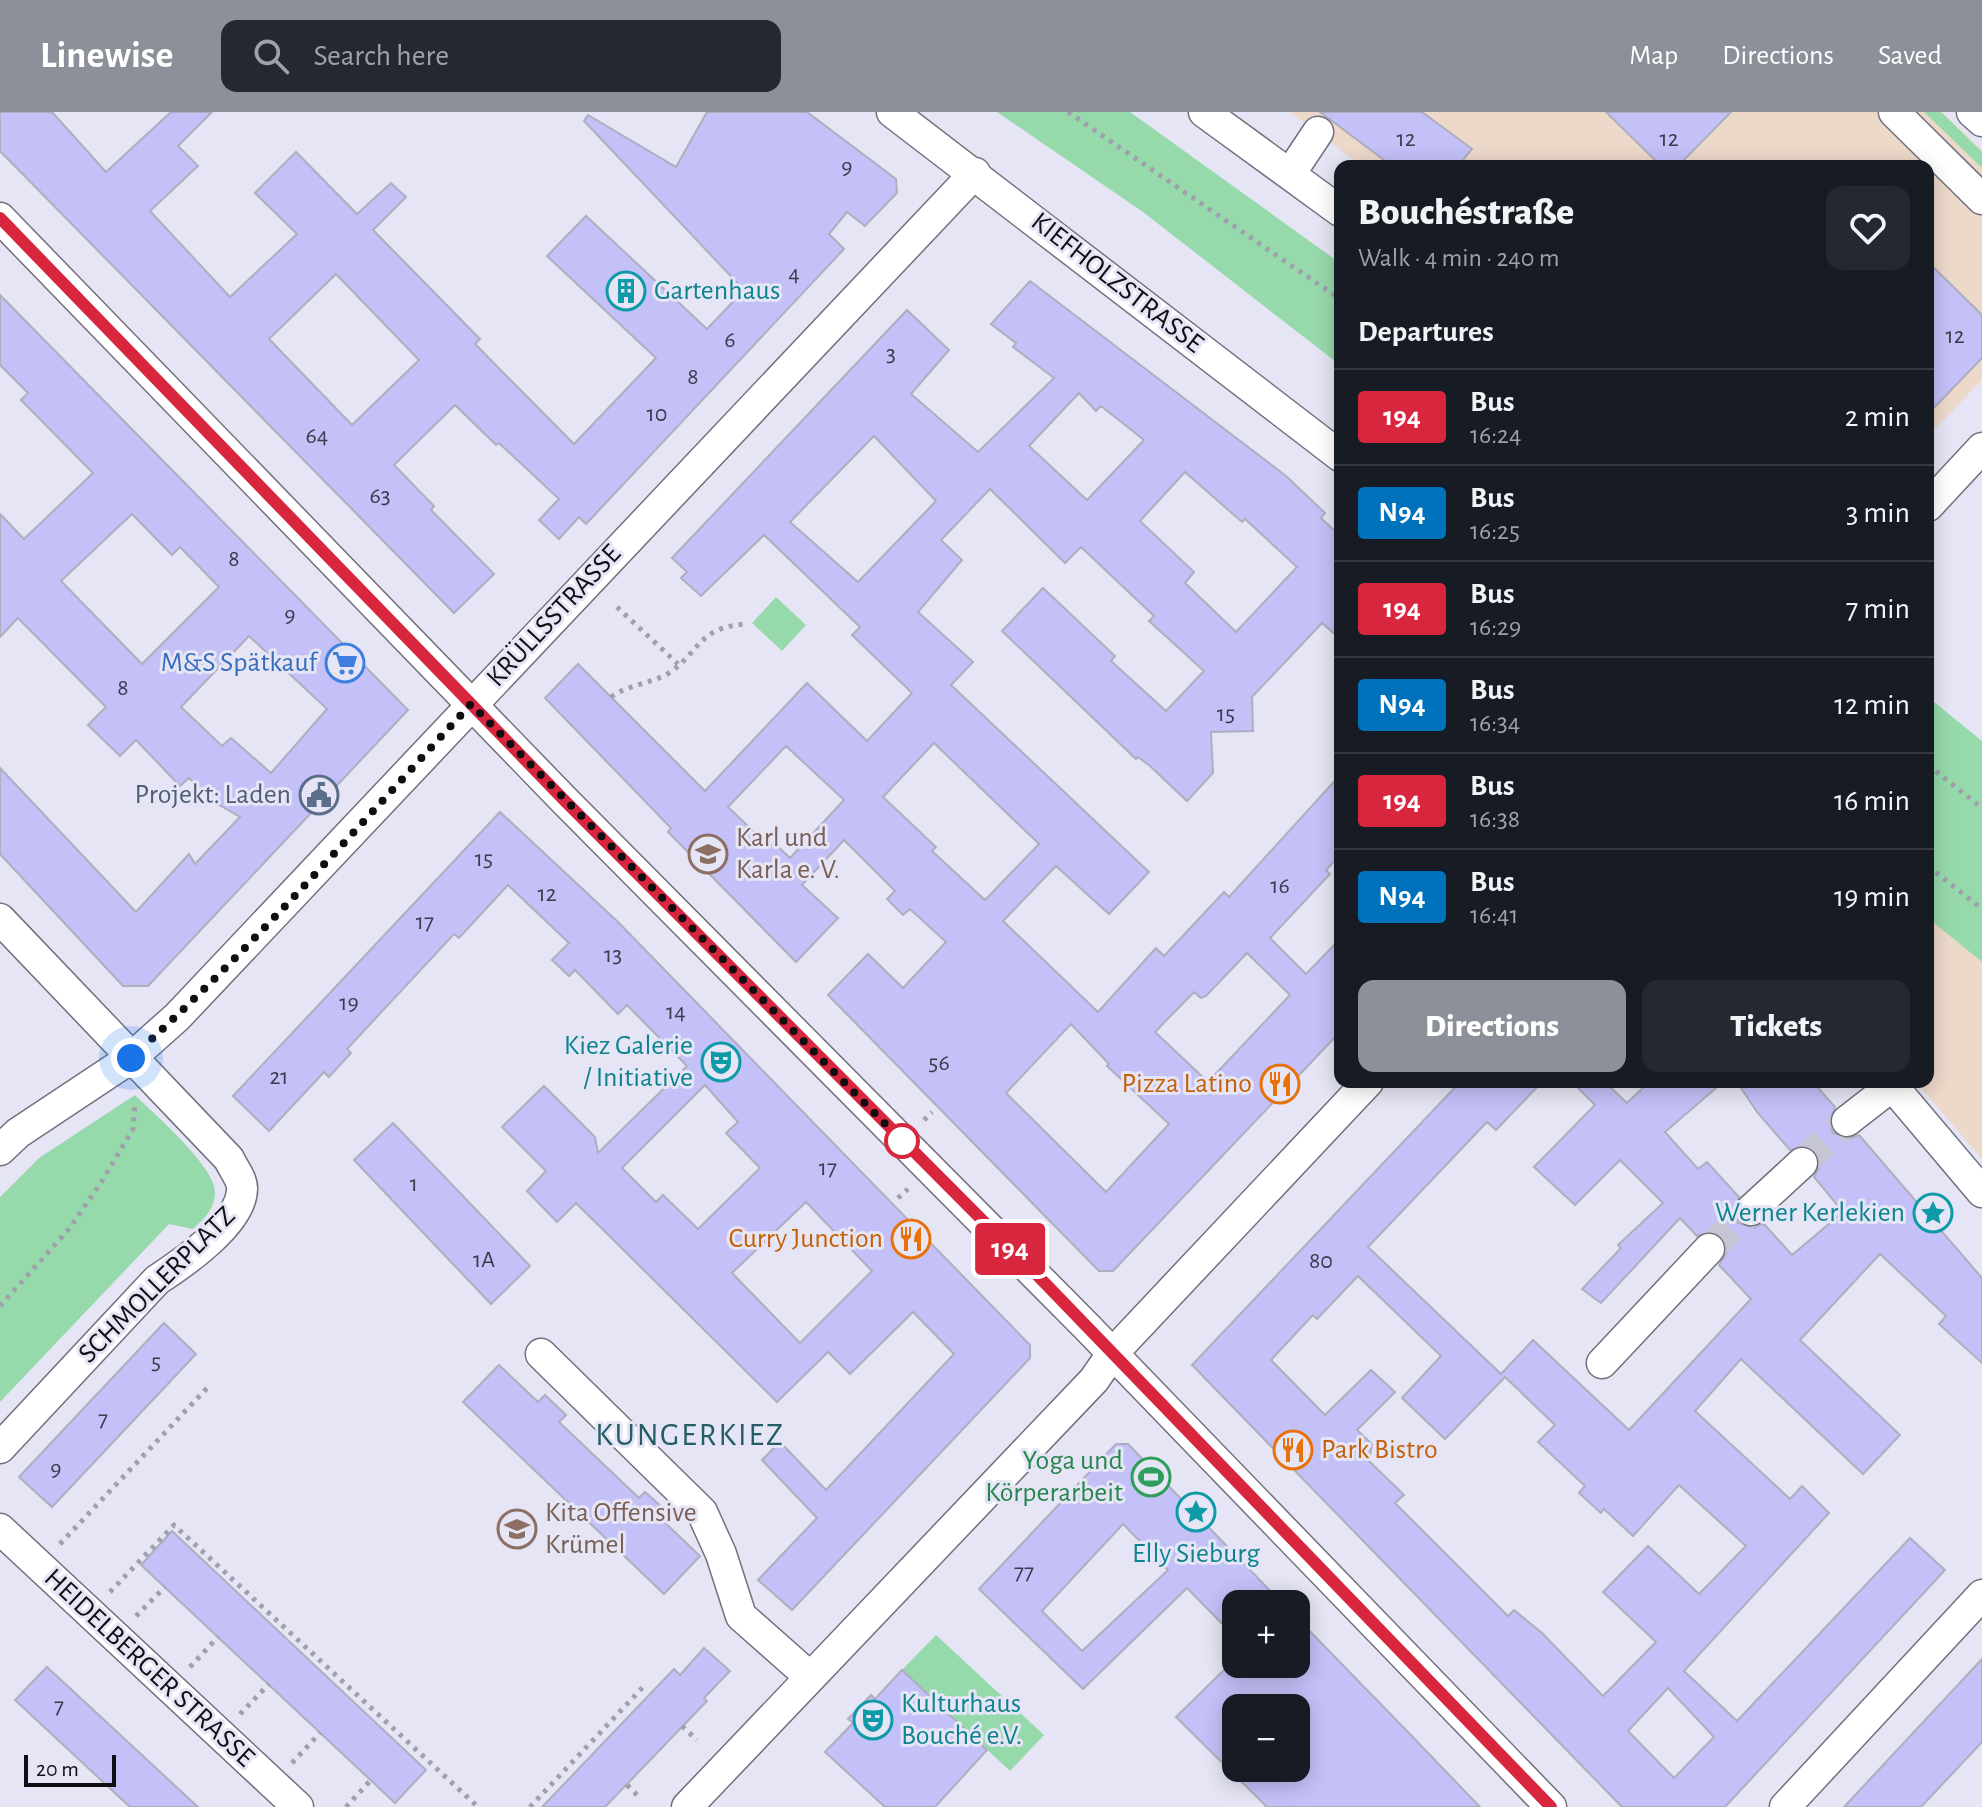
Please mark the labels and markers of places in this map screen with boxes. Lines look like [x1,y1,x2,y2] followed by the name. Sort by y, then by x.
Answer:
[605,270,647,312] building icon: Gartenhaus
[654,277,780,305] place label: Gartenhaus
[324,642,366,684] supermarket icon: M&S Spätkauf
[161,649,319,677] place label: M&S Spätkauf
[298,774,340,816] public building icon: Projekt: Laden
[135,781,291,809] place label: Projekt: Laden
[736,824,840,884] place label: Karl und Karla e. V.
[687,833,729,875] school or university icon: Karl und Karla e. V.
[564,1032,693,1092] place label: Kiez Galerie / Initiative
[700,1041,742,1083] theatre icon: Kiez Galerie / Initiative
[1259,1063,1301,1105] restaurant icon: Pizza Latino
[1122,1070,1252,1098] place label: Pizza Latino
[885,1124,919,1158] unlabelled marker
[1912,1192,1954,1234] place icon: Werner Kerlekien
[1715,1199,1905,1227] place label: Werner Kerlekien
[890,1218,932,1260] restaurant icon: Curry Junction
[729,1225,883,1253] place label: Curry Junction
[1272,1429,1314,1471] restaurant icon: Park Bistro
[1321,1436,1438,1464] place label: Park Bistro
[985,1447,1123,1507] place label: Yoga und Körperarbeit
[1130,1456,1172,1498] sports icon: Yoga und Körperarbeit
[1175,1491,1217,1533] place icon: Elly Sieburg
[545,1499,697,1559] place label: Kita Offensive Krümel
[496,1508,538,1550] school or university icon: Kita Offensive Krümel
[1132,1540,1260,1568] place label: Elly Sieburg
[901,1690,1022,1750] place label: Kulturhaus Bouché e.V.
[852,1699,894,1741] theatre icon: Kulturhaus Bouché e.V.

